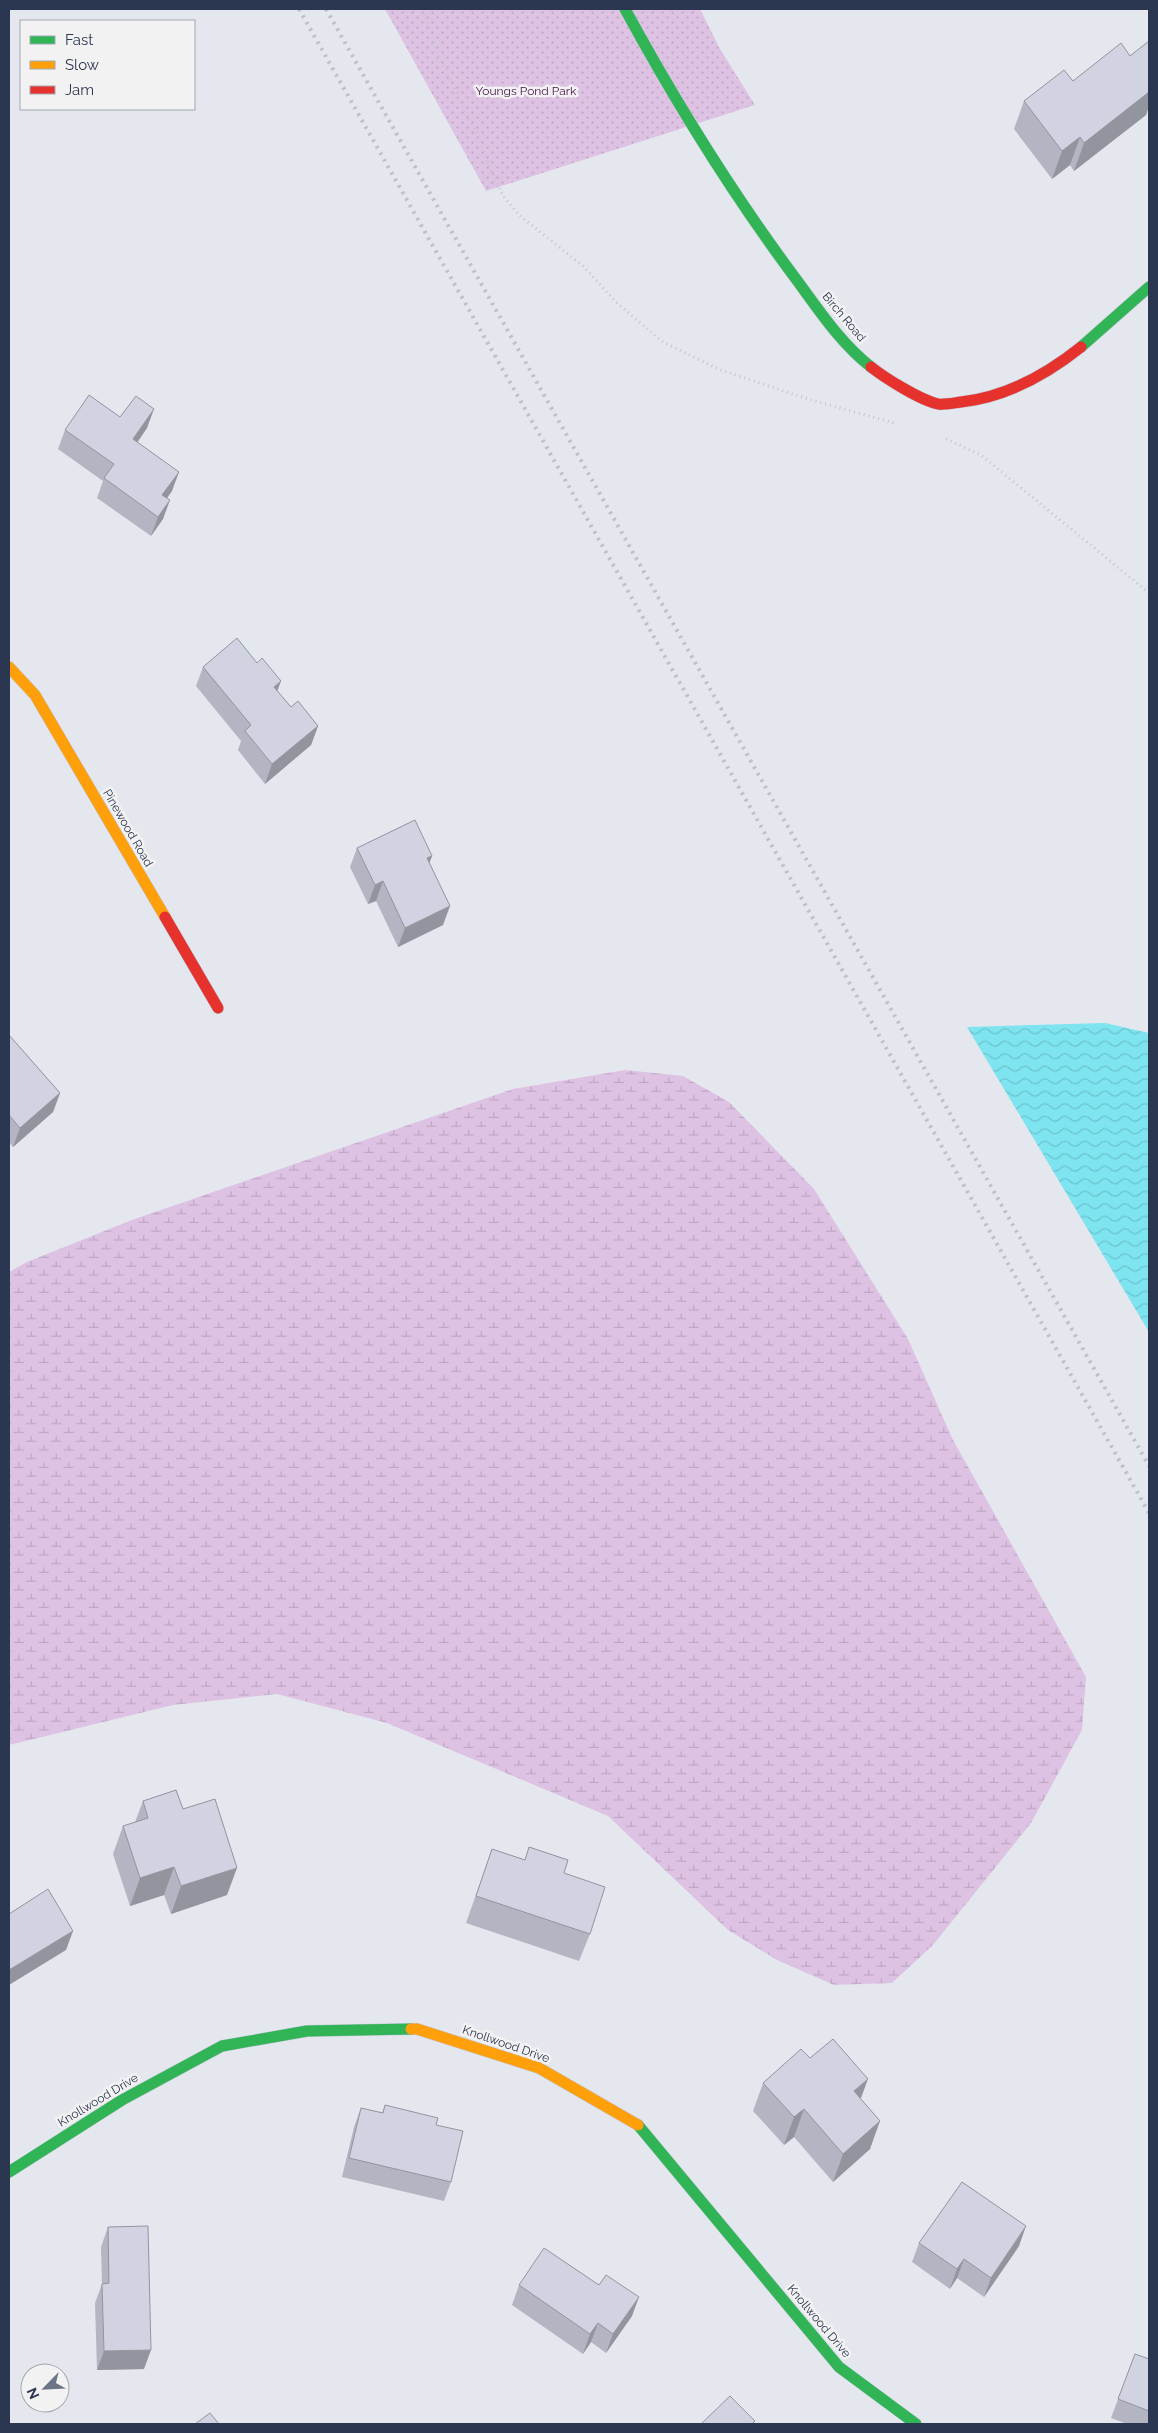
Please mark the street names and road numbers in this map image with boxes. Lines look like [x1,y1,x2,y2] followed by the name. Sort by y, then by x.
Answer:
[819,289,869,345] street label: Birch Road
[100,787,156,869] street label: Pinewood Road
[461,2023,551,2065] street label: Knollwood Drive
[55,2071,141,2129] street label: Knollwood Drive
[784,2282,854,2360] street label: Knollwood Drive

